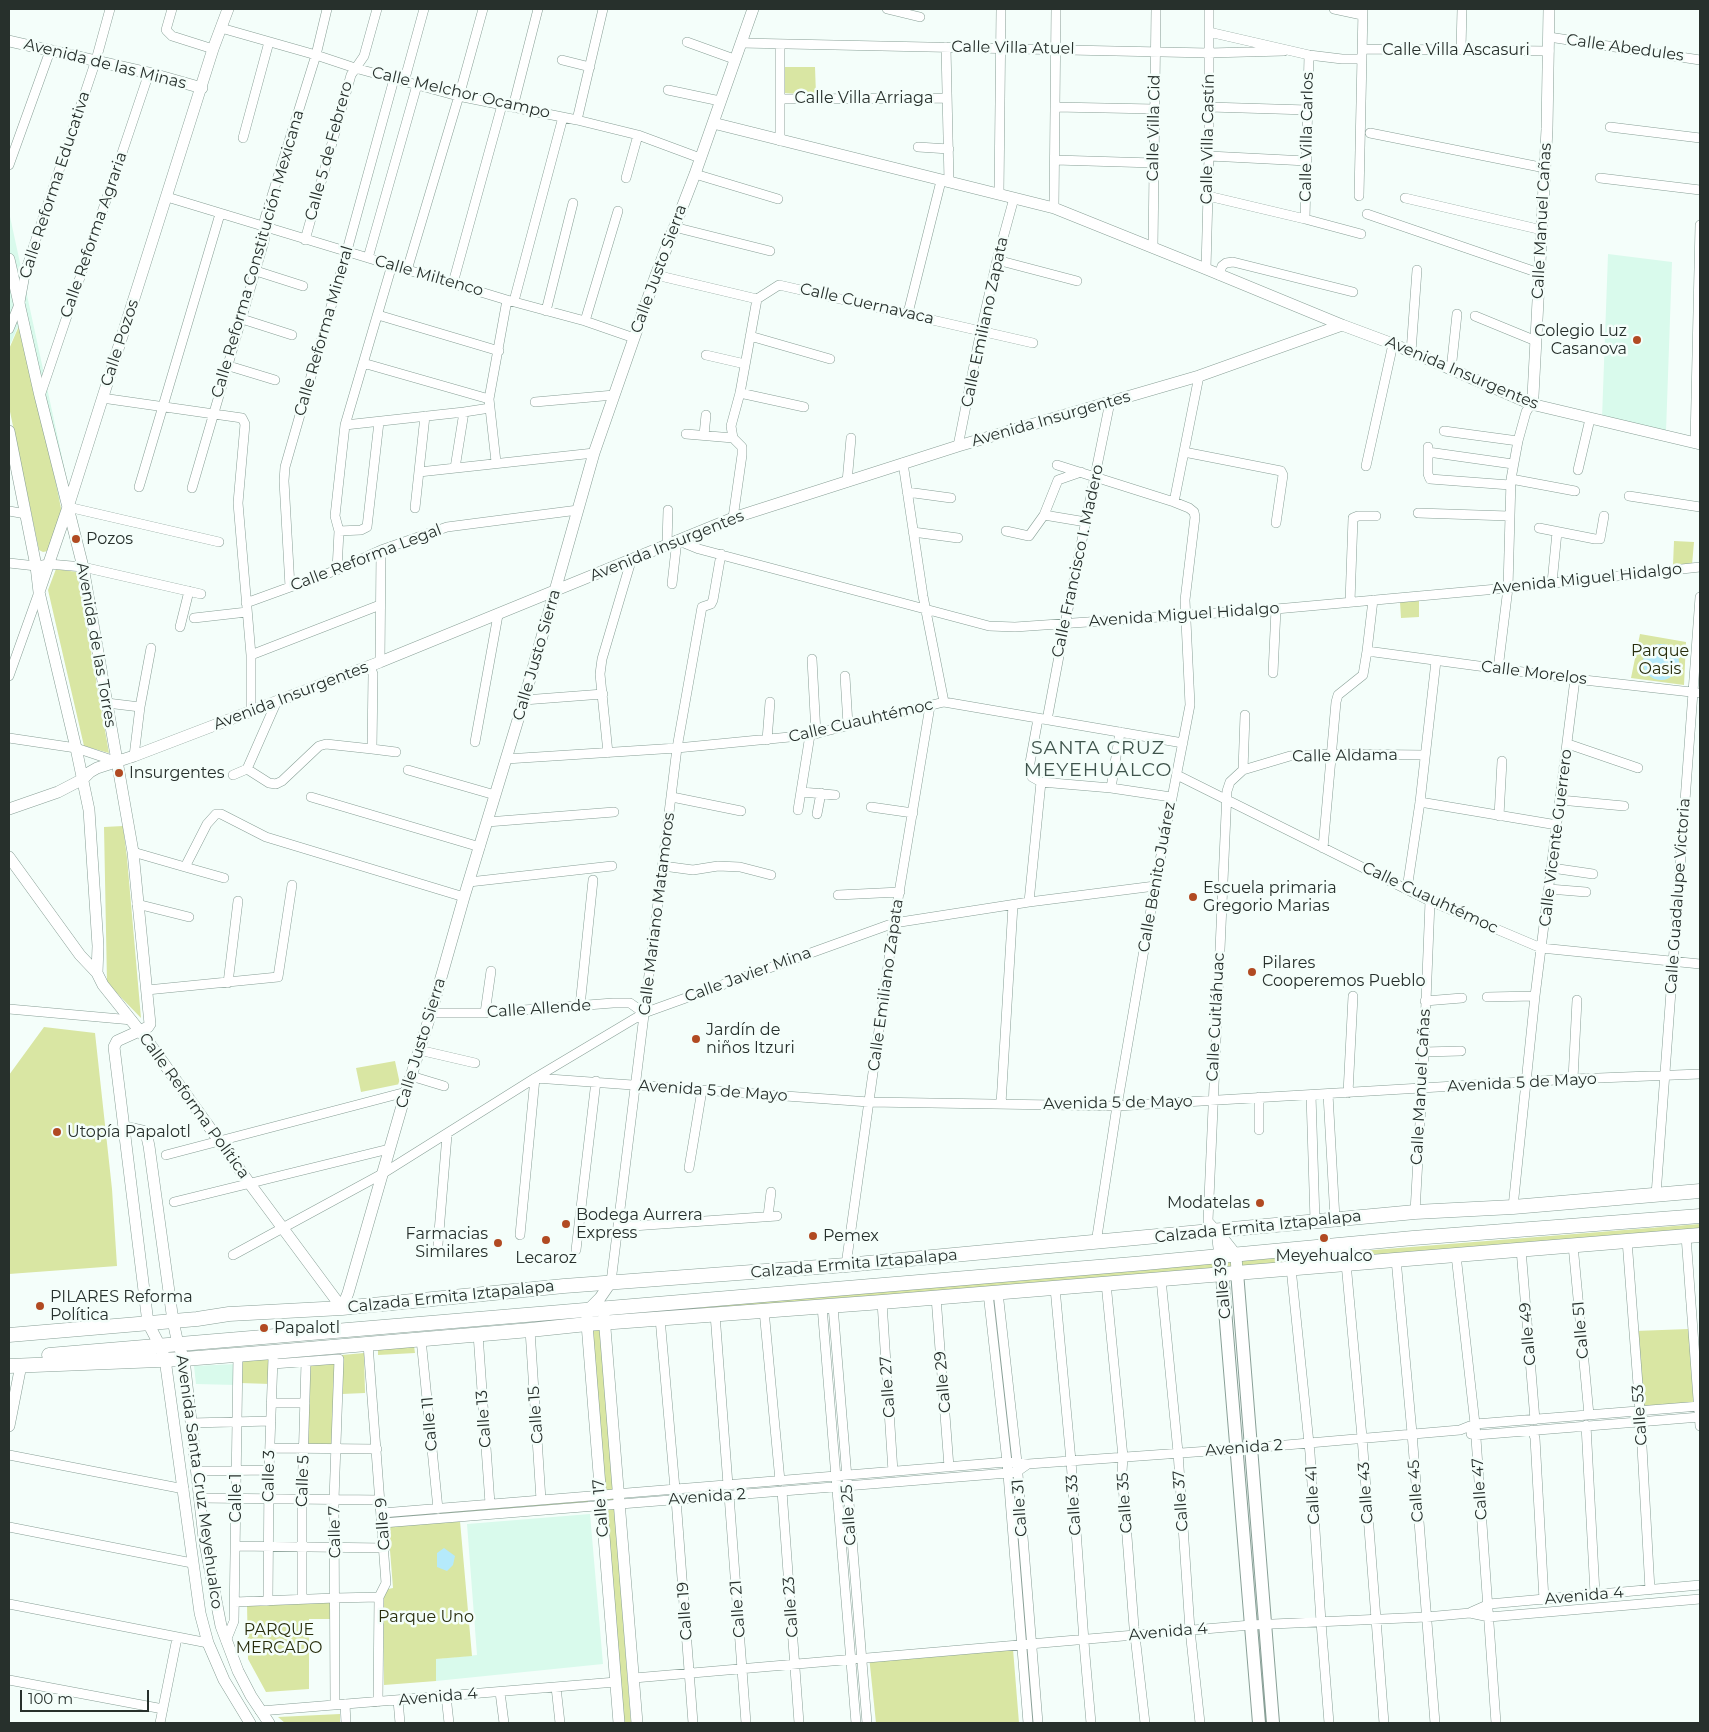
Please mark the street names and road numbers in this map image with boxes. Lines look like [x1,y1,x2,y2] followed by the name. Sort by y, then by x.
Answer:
[1565,30,1685,66] street label: Calle Abedules
[22,35,188,93] street label: Avenida de las Minas
[951,37,1075,59] street label: Calle Villa Atuel
[1382,40,1530,60] street label: Calle Villa Ascasuri
[370,63,552,123] street label: Calle Melchor Ocampo
[1296,72,1318,202] street label: Calle Villa Carlos
[1143,74,1165,182] street label: Calle Villa Cid
[1197,74,1219,204] street label: Calle Villa Castín
[301,79,357,223] street label: Calle 5 de Febrero
[795,88,933,108] street label: Calle Villa Arriaga
[16,89,94,281] street label: Calle Reforma Educativa
[208,108,308,400] street label: Calle Reforma Constitución Mexicana
[1528,142,1556,300] street label: Calle Manuel Cañas
[57,150,131,320] street label: Calle Reforma Agraria
[627,202,691,336] street label: Calle Justo Sierra
[958,235,1012,409] street label: Calle Emiliano Zapata
[290,244,358,418] street label: Calle Reforma Mineral
[372,251,486,301] street label: Calle Miltenco
[798,279,936,329] street label: Calle Cuernavaca
[97,297,143,389] street label: Calle Pozos
[1383,332,1541,414] street label: Avenida Insurgentes
[969,387,1133,451] street label: Avenida Insurgentes
[1048,463,1108,659] street label: Calle Francisco I. Madero
[587,506,747,586] street label: Avenida Insurgentes
[288,520,444,596] street label: Calle Reforma Legal
[1491,559,1683,599] street label: Avenida Miguel Hidalgo
[72,561,120,729] street label: Avenida de las Torres
[509,587,565,723] street label: Calle Justo Sierra
[1088,599,1280,631] street label: Avenida Miguel Hidalgo
[1480,657,1588,689] street label: Calle Morelos
[211,658,371,734] street label: Avenida Insurgentes
[787,695,935,747] street label: Calle Cuauhtémoc
[1292,745,1398,767] street label: Calle Aldama
[1536,748,1576,928] street label: Calle Vicente Guerrero
[1662,797,1694,995] street label: Calle Guadalupe Victoria
[1134,800,1180,954] street label: Calle Benito Juárez
[635,811,679,1017] street label: Calle Mariano Matamoros
[1359,858,1501,938] street label: Calle Cuauhtémoc
[864,898,908,1072] street label: Calle Emiliano Zapata
[682,943,814,1007] street label: Calle Javier Mina
[1203,952,1229,1082] street label: Calle Cuitláhuac
[392,975,450,1111] street label: Calle Justo Sierra
[486,996,592,1022] street label: Calle Allende
[1407,1008,1435,1166] street label: Calle Manuel Cañas
[135,1029,253,1183] street label: Calle Reforma Política
[1447,1069,1597,1097] street label: Avenida 5 de Mayo
[638,1076,788,1106] street label: Avenida 5 de Mayo
[1043,1092,1193,1114] street label: Avenida 5 de Mayo
[1154,1207,1362,1247] street label: Calzada Ermita Iztapalapa
[750,1245,958,1283] street label: Calzada Ermita Iztapalapa
[1211,1256,1235,1320] street label: Calle 39
[347,1277,555,1317] street label: Calzada Ermita Iztapalapa
[1569,1300,1593,1360] street label: Calle 51
[1516,1302,1540,1366] street label: Calle 49
[931,1350,955,1414] street label: Calle 29
[172,1354,226,1610] street label: Avenida Santa Cruz Meyehualco
[876,1356,900,1418] street label: Calle 27
[1628,1384,1652,1446] street label: Calle 53
[524,1385,548,1445] street label: Calle 15
[472,1389,496,1449] street label: Calle 13
[418,1396,442,1452] street label: Calle 11
[1205,1436,1283,1460] street label: Avenida 2
[259,1450,279,1502] street label: Calle 3
[292,1455,314,1507] street label: Calle 5
[1468,1457,1492,1521] street label: Calle 47
[1404,1459,1428,1523] street label: Calle 45
[1354,1461,1378,1525] street label: Calle 43
[1302,1465,1324,1525] street label: Calle 41
[1169,1470,1193,1532] street label: Calle 37
[1113,1472,1137,1534] street label: Calle 35
[226,1474,246,1522] street label: Calle 1
[1062,1474,1086,1536] street label: Calle 33
[589,1478,613,1538] street label: Calle 17
[1008,1478,1032,1538] street label: Calle 31
[837,1484,861,1546] street label: Calle 25
[668,1485,746,1509] street label: Avenida 2
[372,1497,394,1551] street label: Calle 9
[325,1506,345,1558] street label: Calle 7
[779,1576,803,1638] street label: Calle 23
[726,1579,750,1639] street label: Calle 21
[673,1581,697,1641] street label: Calle 19
[1544,1583,1624,1609] street label: Avenida 4
[1128,1619,1208,1645] street label: Avenida 4
[398,1684,478,1710] street label: Avenida 4

